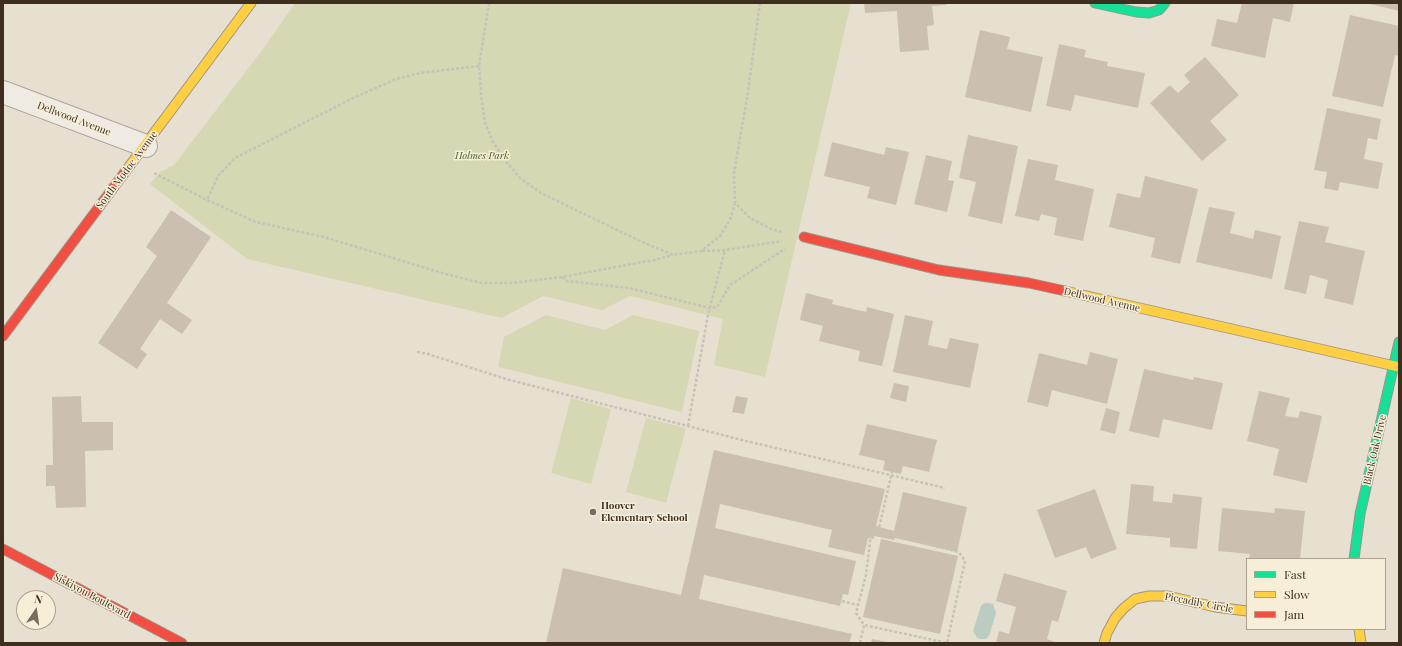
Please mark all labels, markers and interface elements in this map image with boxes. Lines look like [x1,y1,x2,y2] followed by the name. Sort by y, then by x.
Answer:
[35,99,113,139] street label: Dellwood Avenue
[94,129,160,211] street label: South Modoc Avenue
[455,150,509,162] park label: Holmes Park
[1063,285,1141,315] street label: Dellwood Avenue
[1361,414,1389,486] street label: Black Oak Drive
[601,500,688,524] place label: Hoover Elementary School
[588,507,598,517] marker: Hoover Elementary School
[1246,558,1386,630] legend
[1284,566,1306,582] text: Fast
[52,571,132,621] street label: Siskiyou Boulevard
[1284,586,1310,602] text: Slow
[16,590,56,630] north arrow
[1164,590,1234,616] street label: Piccadily Circle
[33,591,44,607] text: N
[1284,606,1304,622] text: Jam

